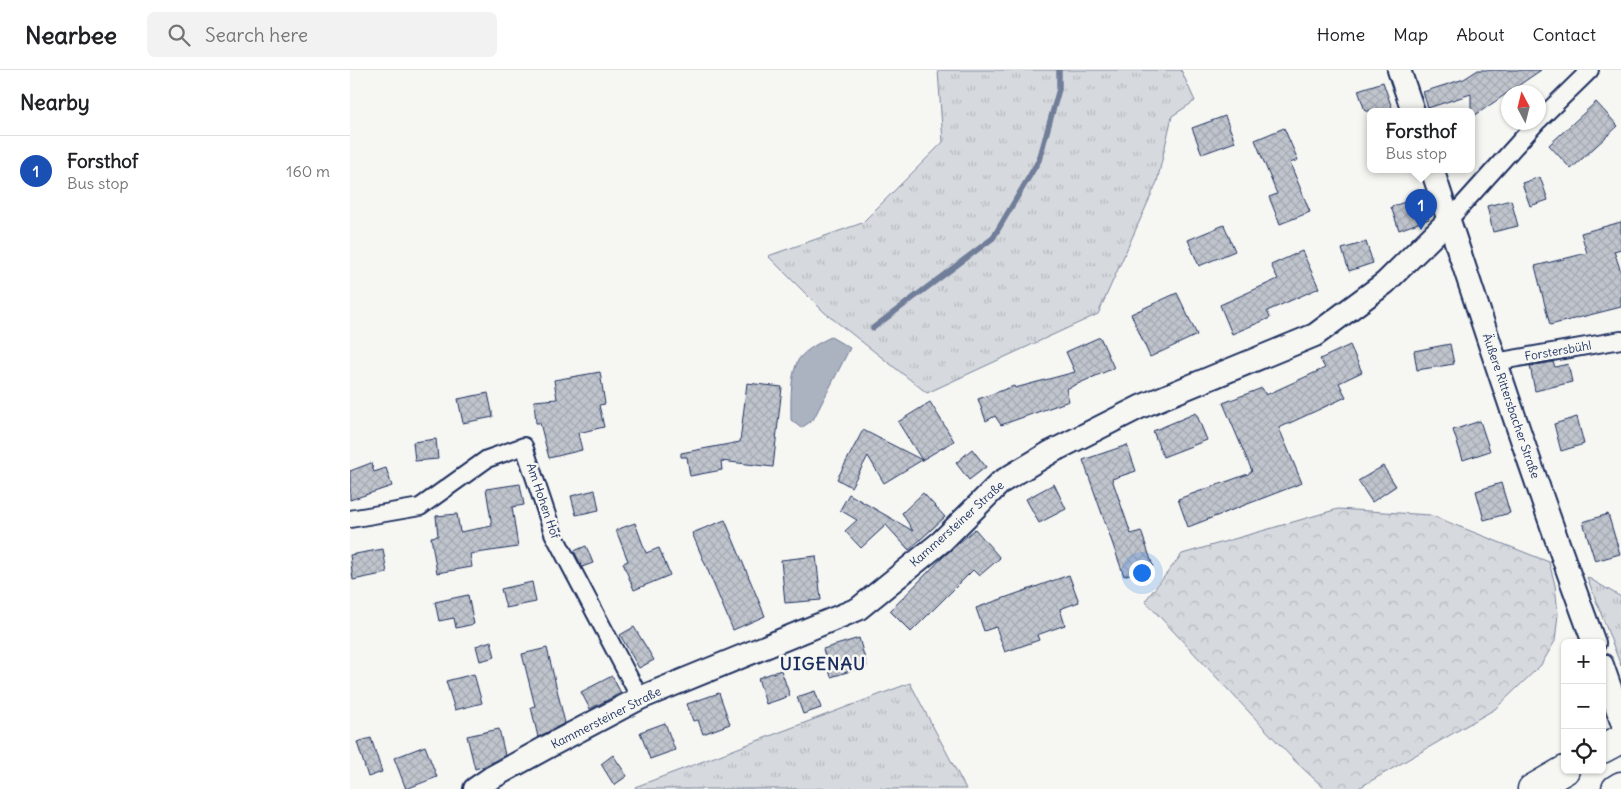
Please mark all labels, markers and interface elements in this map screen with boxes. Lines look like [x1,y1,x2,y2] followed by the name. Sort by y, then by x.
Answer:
[147,12,497,57] search box
[25,20,117,50] text: Nearbee
[165,21,193,49] icon: search
[205,23,308,47] text: Search here
[1317,23,1365,46] text: Home
[1393,23,1428,46] text: Map
[1456,23,1504,46] text: About
[1532,23,1596,46] text: Contact
[1501,85,1546,130] north arrow
[20,89,90,116] text: Nearby
[1367,108,1475,173] popup
[1385,119,1457,143] text: Forsthof
[1385,143,1447,163] text: Bus stop
[67,149,138,173] text: Forsthof
[33,161,39,181] text: 1
[286,161,330,181] text: 160 m
[67,173,129,193] text: Bus stop
[1405,189,1437,230] pin: 1
[1480,331,1543,480] street label: Äußere Rittersbacher Straße
[1523,337,1592,364] street label: Forstersbühl
[524,461,564,542] street label: Am Hohen Hof
[907,477,1007,570] street label: Kammersteiner Straße
[1129,560,1155,586] your location
[1561,639,1606,774] map controls
[1561,639,1606,684] button: +
[780,652,866,675] district label: UIGENAU
[548,683,663,752] street label: Kammersteiner Straße
[1561,684,1606,729] button: −
[1561,729,1606,774] button: locate

